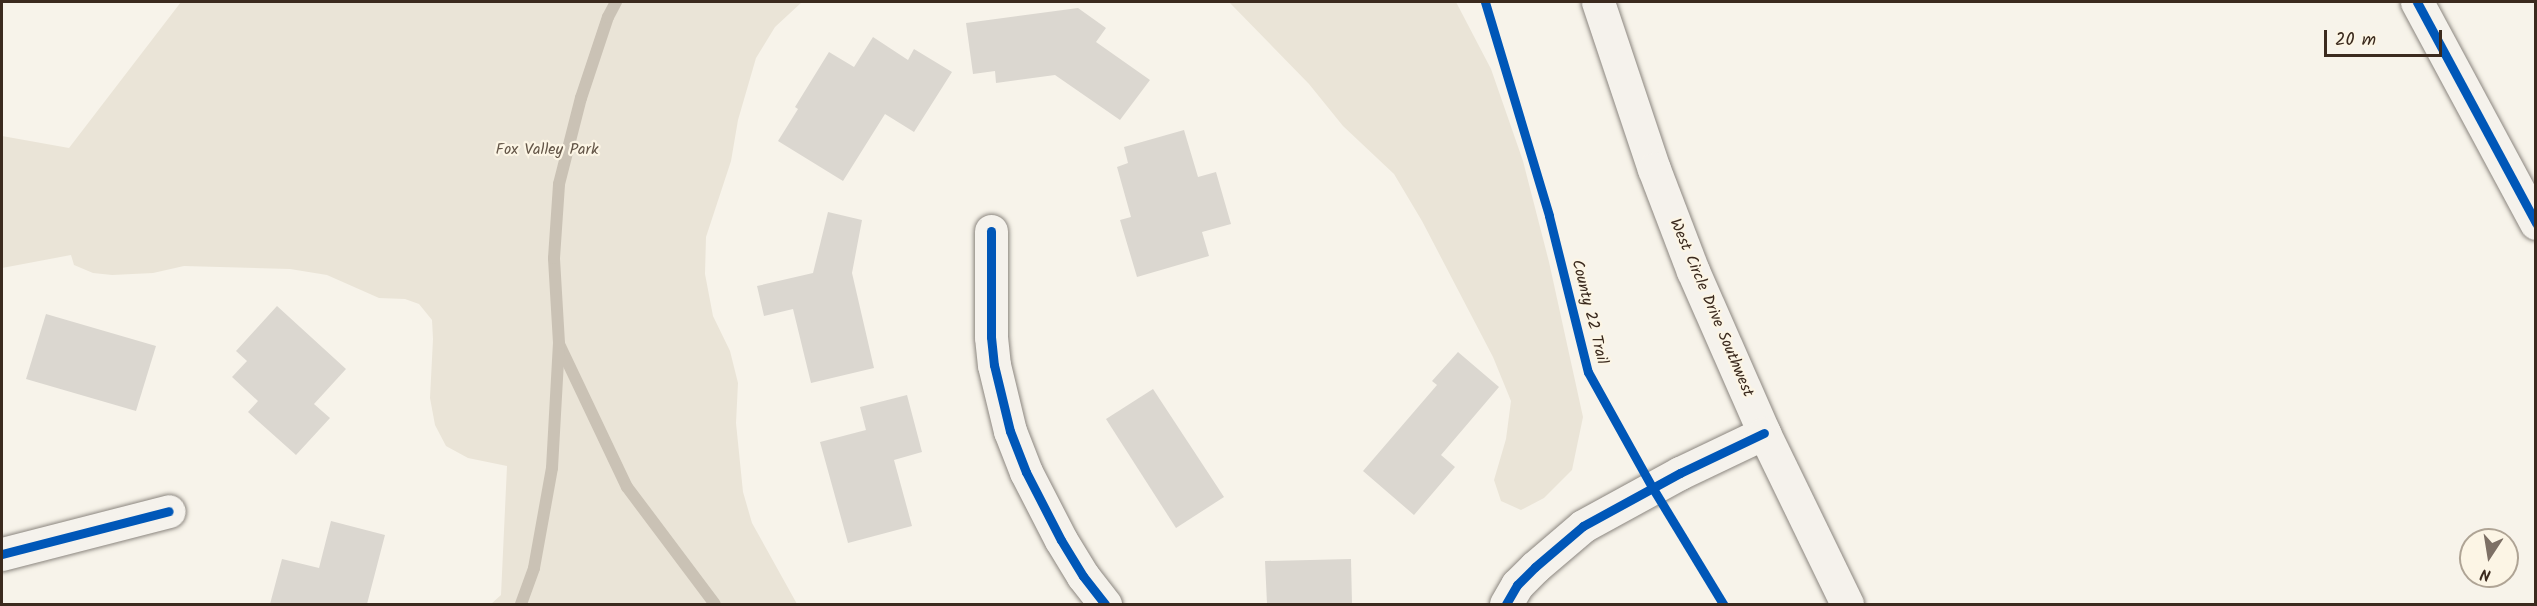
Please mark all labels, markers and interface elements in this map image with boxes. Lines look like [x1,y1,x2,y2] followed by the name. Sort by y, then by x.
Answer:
[2327,18,2446,56] scale bar
[2335,26,2376,55] text: 20 m
[496,140,598,160] park label: Fox Valley Park
[1665,216,1757,400] street label: West Circle Drive Southwest
[1567,258,1611,366] street label: County 22 Trail
[2459,528,2519,588] north arrow
[2478,561,2493,587] text: N

